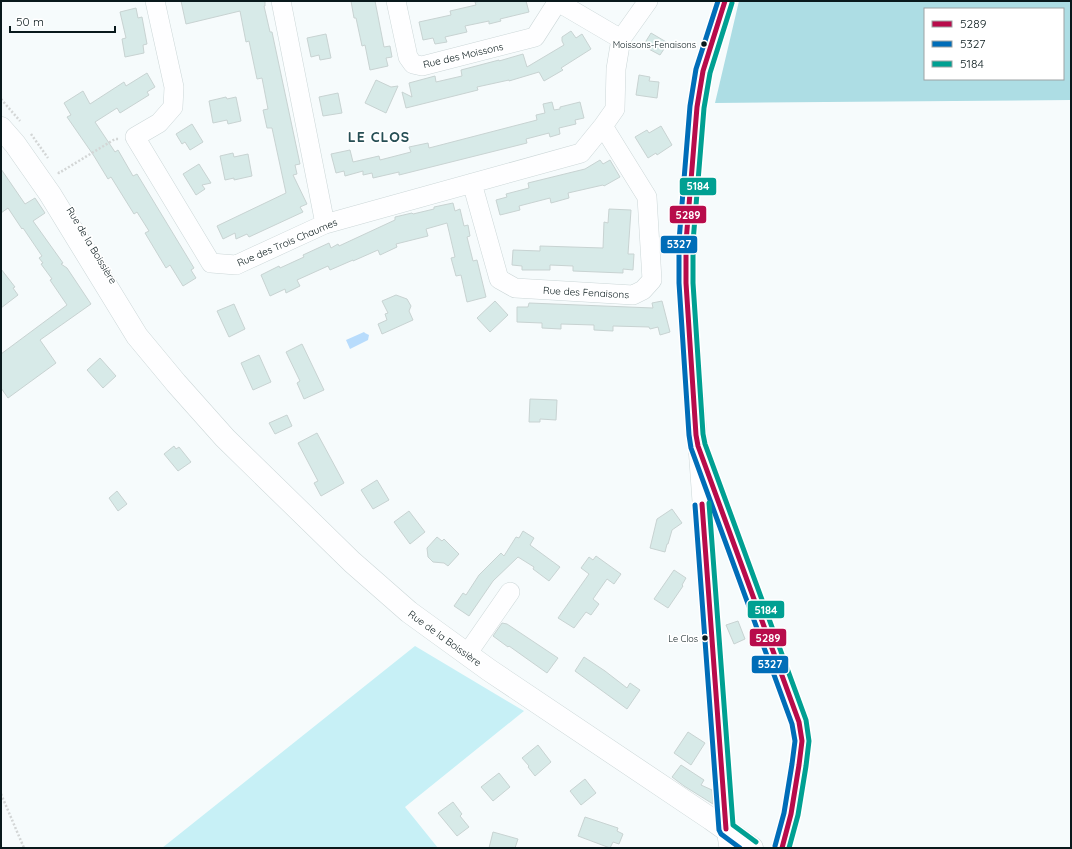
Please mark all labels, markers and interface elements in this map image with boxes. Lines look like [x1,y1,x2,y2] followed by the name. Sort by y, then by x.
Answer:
[10,8,115,34] scale bar
[924,8,1064,80] legend
[16,14,44,29] text: 50 m
[960,16,987,31] text: 5289
[960,36,985,51] text: 5327
[613,39,696,50] place label: Moissons-Fenaisons
[699,39,709,49] marker: Moissons-Fenaisons
[422,40,505,71] street label: Rue des Moissons
[960,56,984,71] text: 5184
[348,128,410,146] district label: LE CLOS
[679,177,717,196] line badge: 5184
[686,179,710,193] text: 5184
[64,204,120,286] street label: Rue de la Boissière
[669,205,707,224] line badge: 5289
[676,208,700,222] text: 5289
[235,215,340,270] street label: Rue des Trois Chaumes
[660,235,698,254] line badge: 5327
[667,237,691,251] text: 5327
[543,284,630,301] street label: Rue des Fenaisons
[747,600,785,619] line badge: 5184
[754,603,778,617] text: 5184
[406,607,484,670] street label: Rue de la Boissière
[749,628,787,647] line badge: 5289
[756,631,780,645] text: 5289
[668,633,698,644] place label: Le Clos
[700,633,710,643] marker: Le Clos
[751,655,789,674] line badge: 5327
[758,657,782,671] text: 5327

